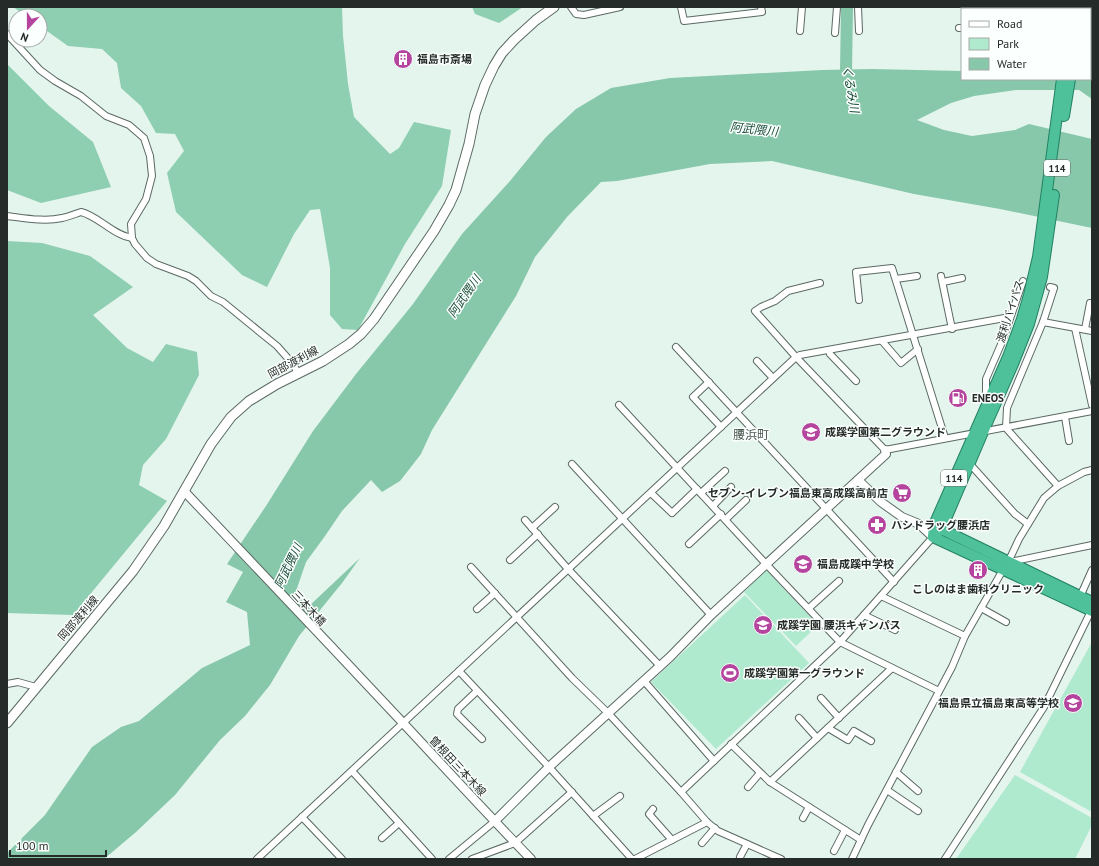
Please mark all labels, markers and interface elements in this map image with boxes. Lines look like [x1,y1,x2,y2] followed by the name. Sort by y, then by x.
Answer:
[8,8,48,48] north arrow
[961,8,1091,80] legend
[997,16,1022,31] text: Road
[19,30,30,45] text: N
[997,36,1019,51] text: Park
[392,48,414,70] building icon: 福島市斎場
[417,52,472,66] place label: 福島市斎場
[997,56,1027,71] text: Water
[839,64,863,116] water label: くるみ川
[729,119,781,139] water label: 阿武隈川
[1044,160,1070,176] road number: 114
[444,270,485,320] water label: 阿武隈川
[993,278,1027,344] street label: 渡利バイパス
[265,343,321,381] street label: 岡部渡利線
[947,387,969,409] fuel station icon: ENEOS
[972,391,1004,405] place label: ENEOS
[800,421,822,443] school or university icon: 成蹊学園第二グラウンド
[825,425,946,439] place label: 成蹊学園第二グラウンド
[733,427,769,442] district label: 腰浜町
[941,470,967,486] road number: 114
[891,482,913,504] supermarket icon: セブン-イレブン福島東高成蹊高前店
[708,486,888,500] place label: セブン-イレブン福島東高成蹊高前店
[866,514,888,536] pharmacy icon: ハシドラッグ腰浜店
[891,518,990,532] place label: ハシドラッグ腰浜店
[271,539,306,591] water label: 阿武隈川
[792,553,814,575] school or university icon: 福島成蹊中学校
[817,557,894,571] place label: 福島成蹊中学校
[967,559,989,581] building icon: こしのはま歯科クリニック
[912,582,1044,596] place label: こしのはま歯科クリニック
[289,587,329,629] street label: 三本木橋
[55,593,101,643] street label: 岡部渡利線
[752,614,774,636] school or university icon: 成蹊学園 腰浜キャンパス
[777,618,901,632] place label: 成蹊学園 腰浜キャンパス
[719,662,741,684] sports icon: 成蹊学園第一グラウンド
[744,666,865,680] place label: 成蹊学園第一グラウンド
[1062,692,1084,714] school or university icon: 福島県立福島東高等学校
[938,696,1059,710] place label: 福島県立福島東高等学校
[427,733,489,799] street label: 曽根田三本木線
[10,832,106,858] scale bar
[16,838,49,853] text: 100 m

